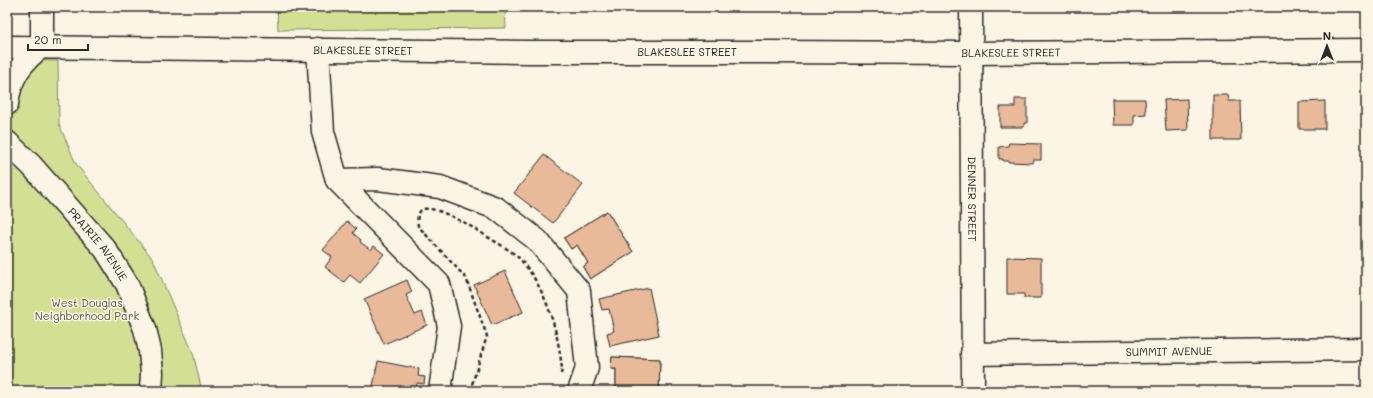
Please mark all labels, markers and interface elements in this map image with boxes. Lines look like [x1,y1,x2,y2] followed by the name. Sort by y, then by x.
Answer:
[28,26,88,52] scale bar
[1307,26,1347,66] north arrow
[1323,28,1331,43] text: N
[34,31,62,47] text: 20 m
[313,42,413,58] street label: BLAKESLEE STREET
[637,44,737,59] street label: BLAKESLEE STREET
[961,44,1061,60] street label: BLAKESLEE STREET
[965,156,980,242] street label: DENNER STREET
[65,204,131,284] street label: PRAIRIE AVENUE
[35,295,139,323] park label: West Douglas Neighborhood Park
[1126,343,1212,359] street label: SUMMIT AVENUE

